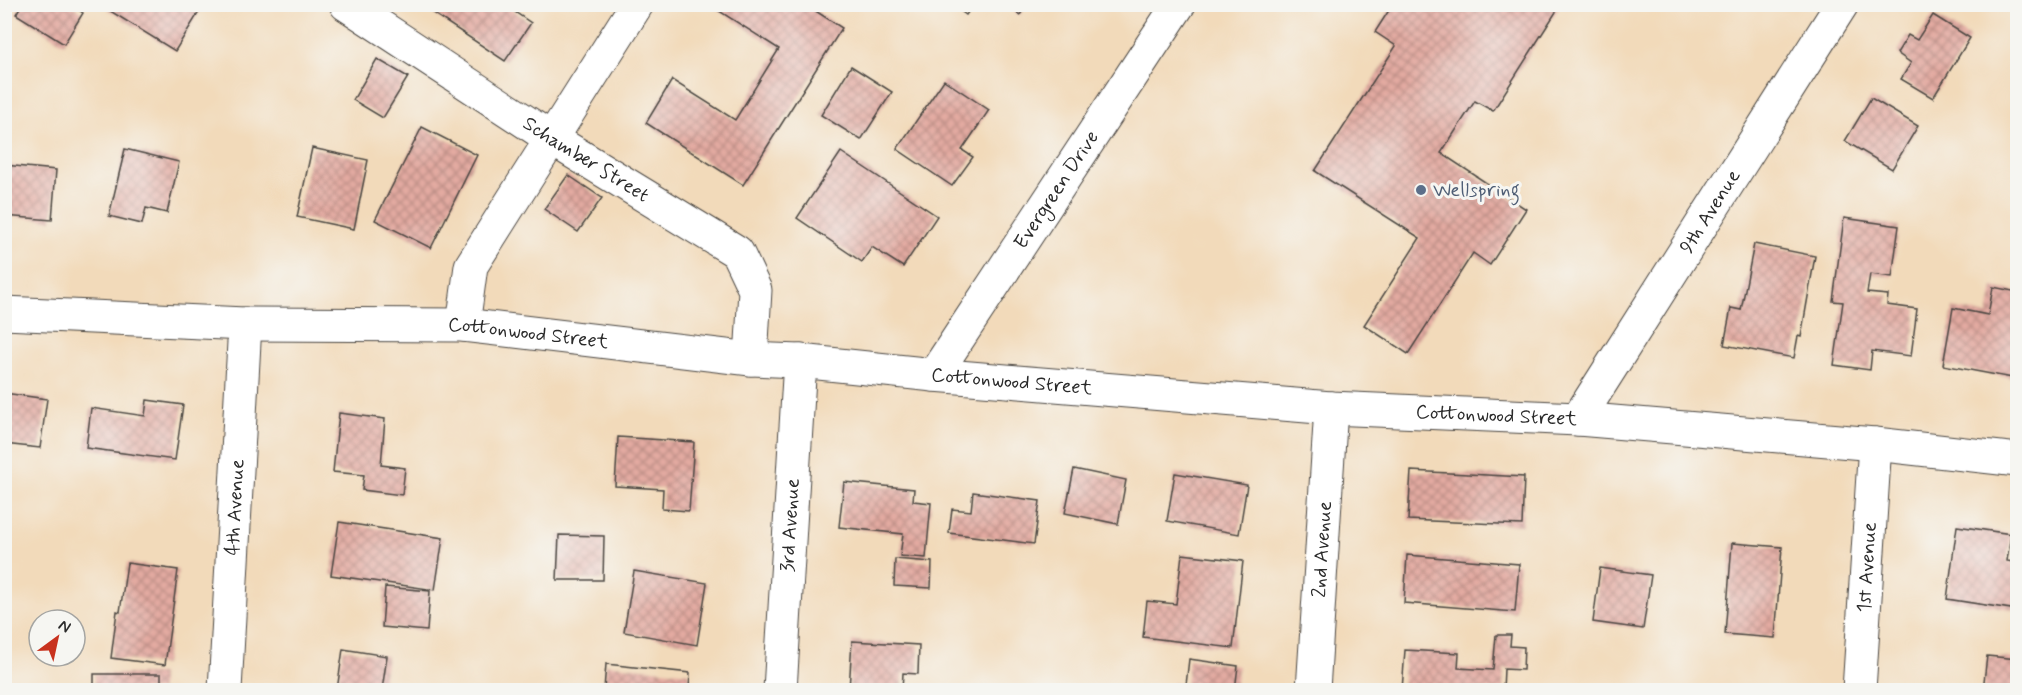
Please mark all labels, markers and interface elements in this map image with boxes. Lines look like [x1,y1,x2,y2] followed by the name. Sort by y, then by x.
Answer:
[518,110,654,209] street label: Schamber Street
[1007,125,1105,254] street label: Evergreen Drive
[1673,164,1747,259] street label: 9th Avenue
[1433,177,1520,206] place label: Wellspring
[1414,183,1428,197] marker: Wellspring
[448,311,610,356] street label: Cottonwood Street
[930,361,1094,402] street label: Cottonwood Street
[1415,398,1578,432] street label: Cottonwood Street
[219,458,251,556] street label: 4th Avenue
[774,477,806,573] street label: 3rd Avenue
[1305,500,1339,598] street label: 2nd Avenue
[1851,521,1883,613] street label: 1st Avenue
[27,608,87,668] north arrow
[54,615,75,638] text: N

